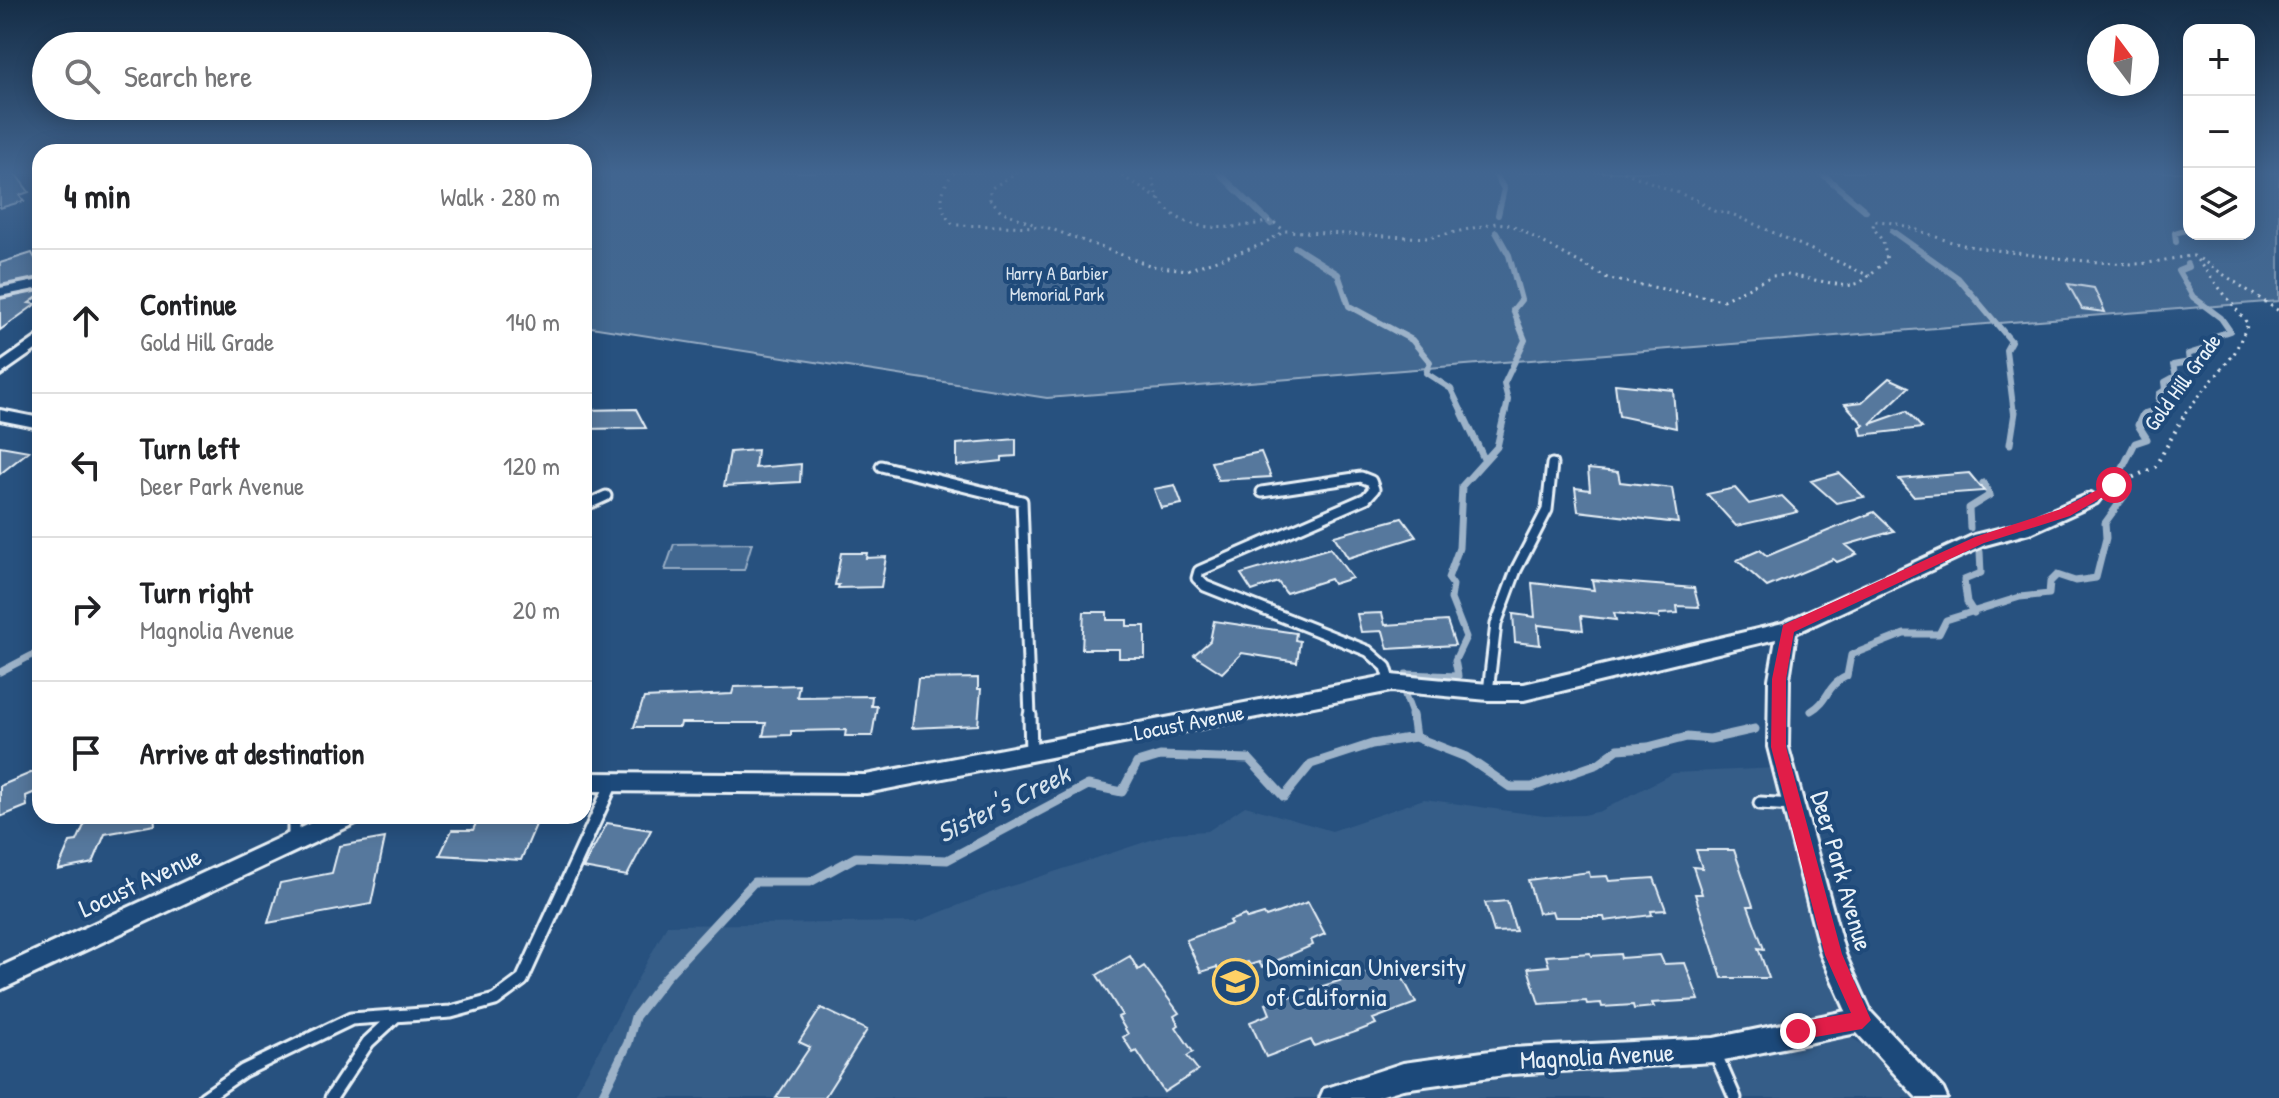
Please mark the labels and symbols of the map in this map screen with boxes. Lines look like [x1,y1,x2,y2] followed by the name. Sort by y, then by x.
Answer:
[2087,24,2159,96] north arrow
[1006,261,1108,307] park label: Harry A Barbier Memorial Park
[2136,327,2228,437] street label: Gold Hill Grade
[2096,467,2132,503] route start
[1132,697,1247,747] street label: Locust Avenue
[930,753,1078,851] water label: Sister's Creek
[1803,787,1882,955] street label: Deer Park Avenue
[73,838,207,925] street label: Locust Avenue
[1266,949,1466,1014] place label: Dominican University of California
[1211,958,1259,1006] school or university icon: Dominican University of California
[1780,1013,1816,1049] route end
[1519,1034,1675,1077] street label: Magnolia Avenue

